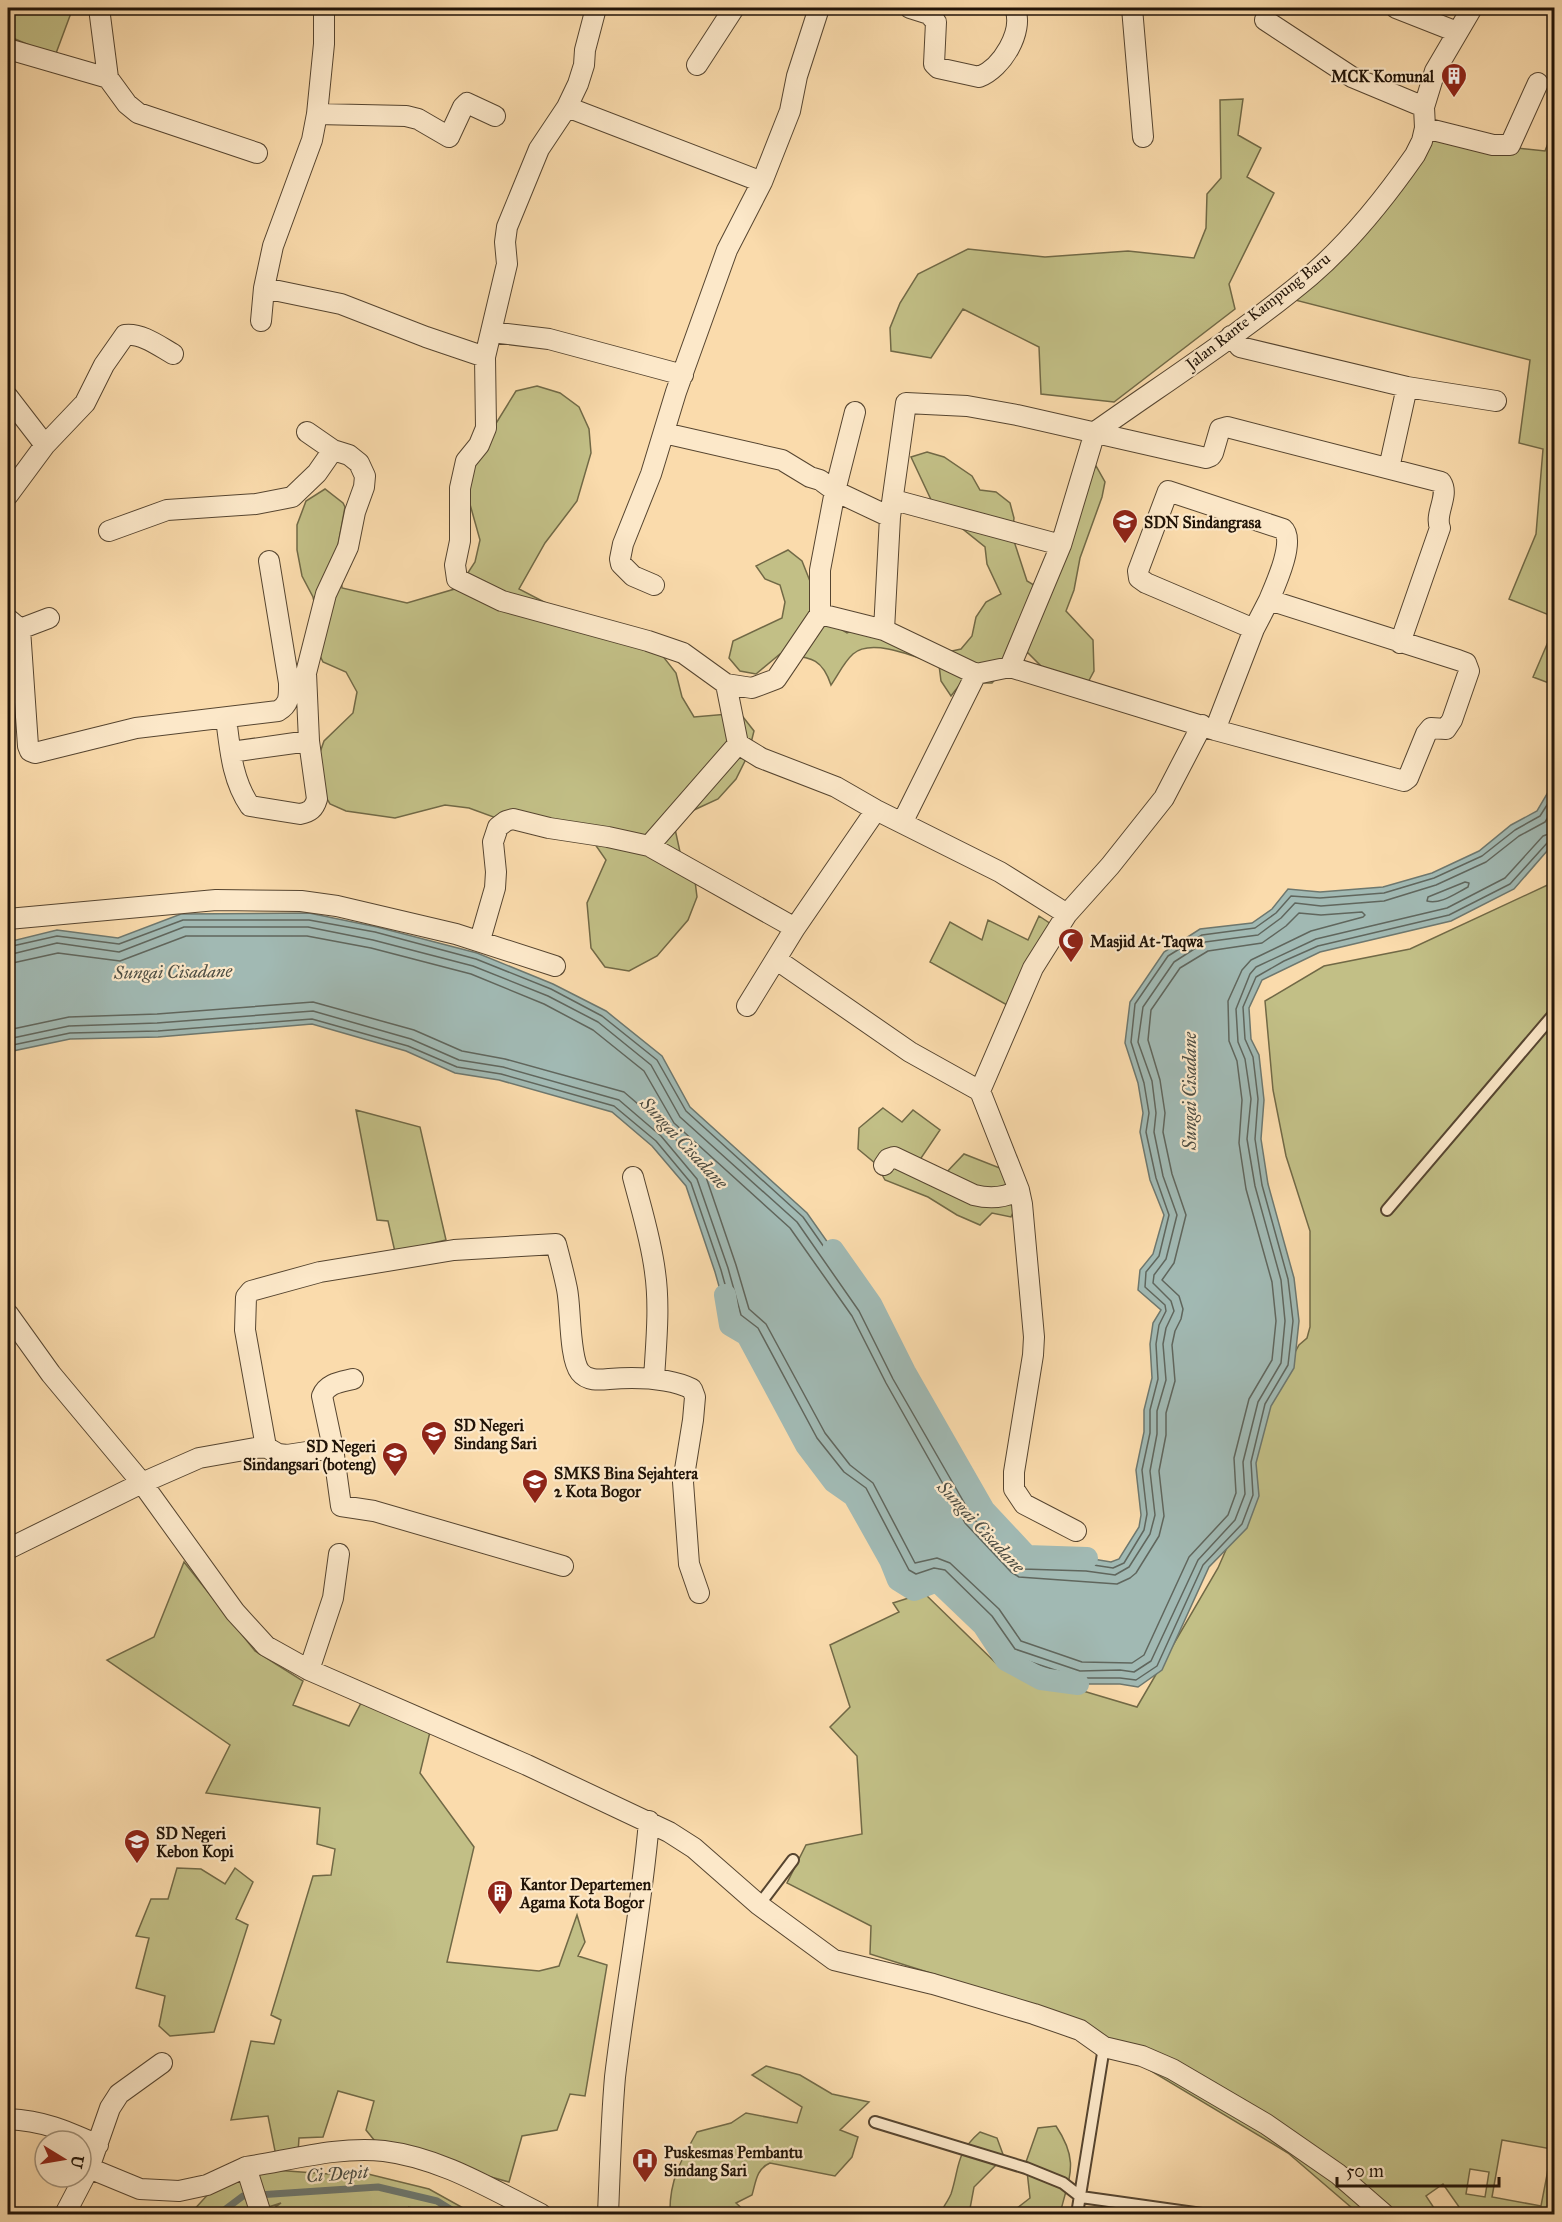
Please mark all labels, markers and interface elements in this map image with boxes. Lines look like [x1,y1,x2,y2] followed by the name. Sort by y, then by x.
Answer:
[1439,61,1469,99] building icon: MCK Komunal
[1331,67,1435,86] place label: MCK Komunal
[1180,248,1335,375] street label: Jalan Rante Kampung Baru
[1110,507,1140,545] school or university icon: SDN Sindangrasa
[1144,513,1262,533] place label: SDN Sindangrasa
[1056,926,1086,964] mosque icon: Masjid At-Taqwa
[1090,932,1205,952] place label: Masjid At-Taqwa
[113,960,234,984] water label: Sungai Cisadane
[1179,1031,1201,1151] water label: Sungai Cisadane
[635,1092,733,1195] water label: Sungai Cisadane
[454,1416,538,1454] place label: SD Negeri Sindang Sari
[419,1419,449,1457] school or university icon: SD Negeri Sindang Sari
[243,1437,377,1475] place label: SD Negeri Sindangsari (boteng)
[380,1440,410,1478] school or university icon: SD Negeri Sindangsari (boteng)
[554,1464,699,1502] place label: SMKS Bina Sejahtera 2 Kota Bogor
[520,1467,550,1505] school or university icon: SMKS Bina Sejahtera 2 Kota Bogor
[932,1476,1030,1579] water label: Sungai Cisadane
[156,1824,234,1862] place label: SD Negeri Kebon Kopi
[122,1827,152,1865] school or university icon: SD Negeri Kebon Kopi
[519,1875,651,1913] place label: Kantor Departemen Agama Kota Bogor
[485,1878,515,1916] building icon: Kantor Departemen Agama Kota Bogor
[33,2129,93,2189] north arrow
[664,2143,803,2181] place label: Puskesmas Pembantu Sindang Sari
[630,2146,660,2184] hospital icon: Puskesmas Pembantu Sindang Sari
[1337,2150,1499,2188] scale bar
[67,2154,88,2170] text: U
[1346,2160,1384,2182] text: 50 m
[305,2161,370,2188] water label: Ci Depit

